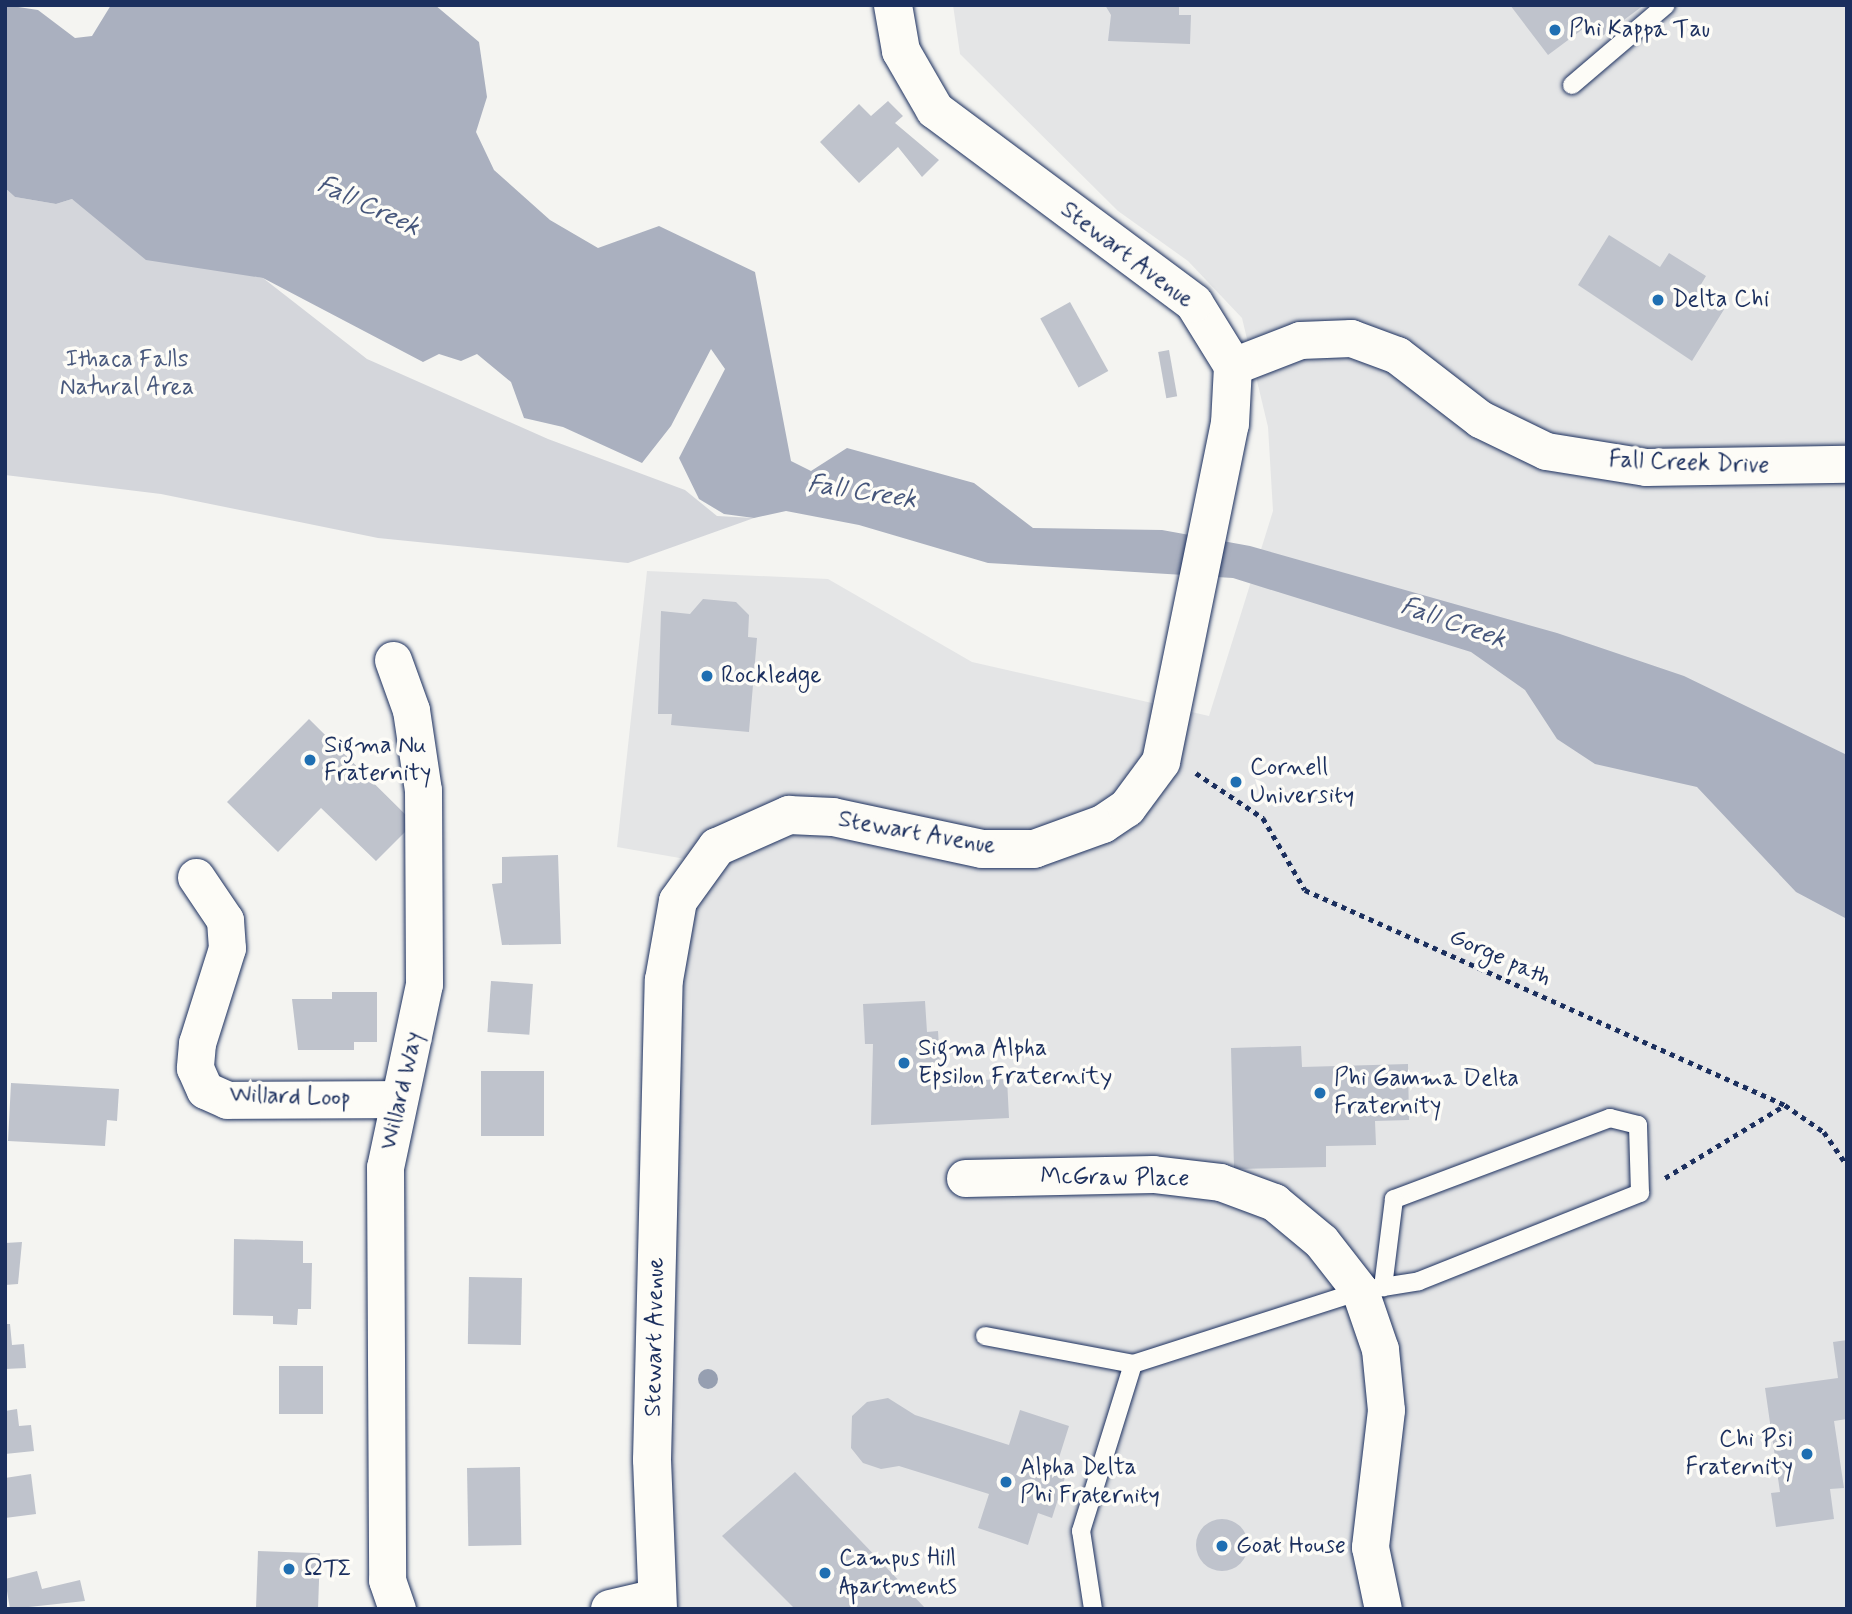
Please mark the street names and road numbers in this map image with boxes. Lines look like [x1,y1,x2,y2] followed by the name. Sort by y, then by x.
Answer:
[1052,194,1202,316] street label: Stewart Avenue
[1608,446,1770,480] street label: Fall Creek Drive
[833,804,1001,862] street label: Stewart Avenue
[1445,923,1555,993] street label: Gorge path
[374,1027,430,1155] street label: Willard Way
[228,1080,352,1114] street label: Willard Loop
[1042,1162,1188,1194] street label: McGraw Place
[639,1254,671,1420] street label: Stewart Avenue

